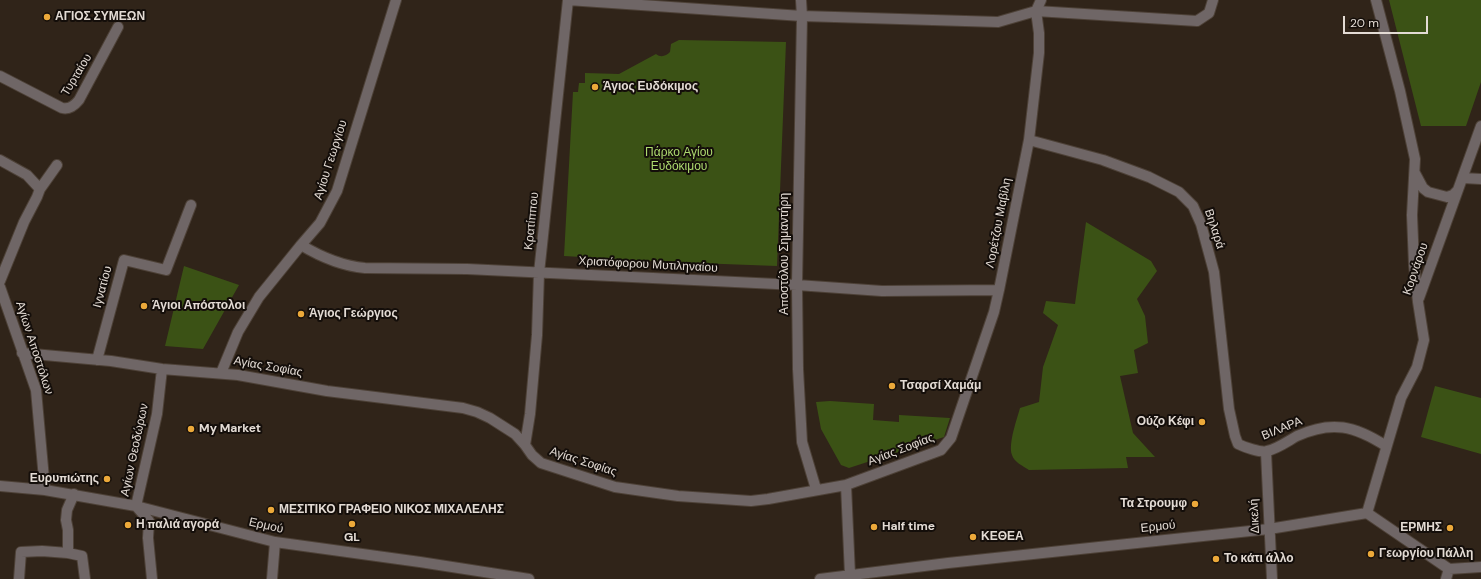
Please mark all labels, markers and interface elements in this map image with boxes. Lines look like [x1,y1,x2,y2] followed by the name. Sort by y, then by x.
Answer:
[1345,8,1430,34] scale bar
[55,10,145,24] place label: ΑΓΙΟΣ ΣΥΜΕΩΝ
[42,12,52,22] marker: ΑΓΙΟΣ ΣΥΜΕΩΝ
[1350,15,1379,31] text: 20 m
[59,51,95,99] street label: Τυρταίου
[603,80,698,94] place label: Άγιος Ευδόκιμος
[590,82,600,92] marker: Άγιος Ευδόκιμος
[311,118,351,202] street label: Αγίου Γεωργίου
[645,146,713,174] park label: Πάρκο Αγίου Ευδόκιμου
[983,177,1015,269] street label: Λορέτζου Μαβίλη
[522,191,542,251] street label: Κρατίππου
[778,193,792,315] street label: Αποστόλου Σημαντήρη
[1201,207,1227,251] street label: Βηλαρά
[1400,241,1432,297] street label: Κορνάρου
[578,254,718,276] street label: Χριστόφορου Μυτιληναίου
[90,264,116,310] street label: Ιγνατίου
[152,299,245,313] place label: Άγιοι Απόστολοι
[12,300,56,396] street label: Αγίων Αποστόλων
[139,301,149,311] marker: Άγιοι Απόστολοι
[309,307,398,321] place label: Άγιος Γεώργιος
[296,309,306,319] marker: Άγιος Γεώργιος
[232,354,304,380] street label: Αγίας Σοφίας
[900,379,981,393] place label: Τσαρσί Χαμάμ
[887,381,897,391] marker: Τσαρσί Χαμάμ
[118,402,152,498] street label: Αγίων Θεοδώρων
[1260,414,1304,444] street label: ΒΙΛΑΡΑ
[1137,415,1194,429] place label: Ούζο Κέφι
[1197,417,1207,427] marker: Ούζο Κέφι
[199,422,261,436] place label: My Market
[186,424,196,434] marker: My Market
[866,431,936,469] street label: Αγίας Σοφίας
[548,444,618,480] street label: Αγίας Σοφίας
[30,472,99,486] place label: Ευρυπιώτης
[102,474,112,484] marker: Ευρυπιώτης
[1120,497,1187,511] place label: Τα Στρουμφ
[1247,498,1263,534] street label: Δικελή
[1190,499,1200,509] marker: Τα Στρουμφ
[279,503,504,517] place label: ΜΕΣΙΤΙΚΟ ΓΡΑΦΕΙΟ ΝΙΚΟΣ ΜΙΧΑΛΕΛΗΣ
[266,505,276,515] marker: ΜΕΣΙΤΙΚΟ ΓΡΑΦΕΙΟ ΝΙΚΟΣ ΜΙΧΑΛΕΛΗΣ
[247,515,285,537] street label: Ερμού
[136,518,219,532] place label: Η παλιά αγορά
[1140,518,1176,536] street label: Ερμού
[347,519,357,529] marker: GL
[123,520,133,530] marker: Η παλιά αγορά
[882,520,935,534] place label: Half time
[1400,521,1442,535] place label: ΕΡΜΗΣ
[869,522,879,532] marker: Half time
[1445,523,1455,533] marker: ΕΡΜΗΣ
[981,530,1024,544] place label: ΚΕΘΕΑ
[344,531,360,545] place label: GL
[968,532,978,542] marker: ΚΕΘΕΑ
[1379,547,1473,561] place label: Γεωργίου Πάλλη
[1366,549,1376,559] marker: Γεωργίου Πάλλη
[1224,552,1294,566] place label: Το κάτι άλλο
[1211,554,1221,564] marker: Το κάτι άλλο

